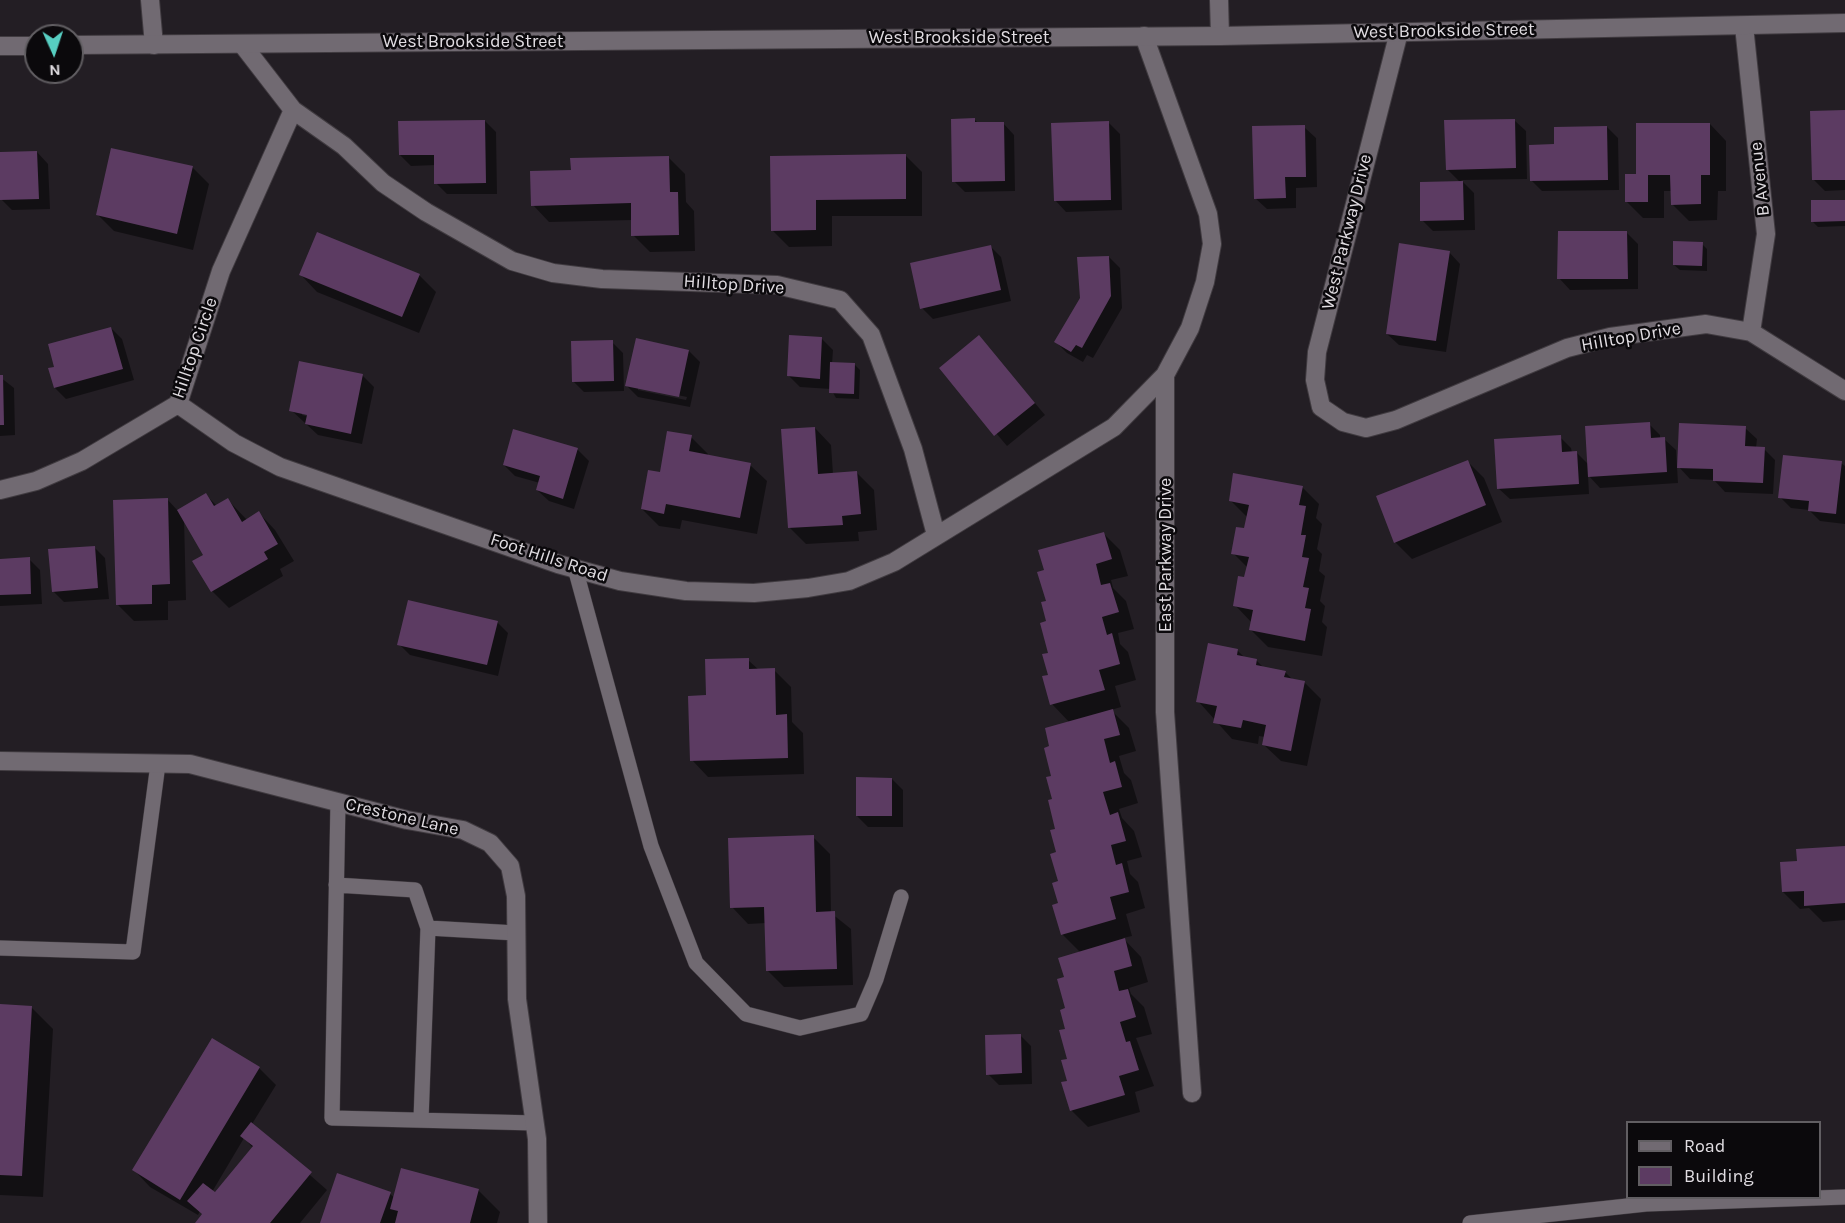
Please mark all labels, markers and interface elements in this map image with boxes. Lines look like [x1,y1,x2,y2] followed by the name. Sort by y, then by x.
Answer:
[1353,19,1535,43] street label: West Brookside Street
[24,24,84,84] north arrow
[868,27,1050,49] street label: West Brookside Street
[382,31,564,53] street label: West Brookside Street
[49,61,61,80] text: N
[1745,141,1775,217] street label: B Avenue
[1317,152,1377,312] street label: West Parkway Drive
[683,271,785,299] street label: Hilltop Drive
[168,295,222,401] street label: Hilltop Circle
[1579,318,1683,356] street label: Hilltop Drive
[1155,478,1177,632] street label: East Parkway Drive
[488,529,610,587] street label: Foot Hills Road
[343,793,461,841] street label: Crestone Lane
[1626,1121,1821,1199] legend
[1684,1135,1725,1157] text: Road
[1684,1165,1754,1187] text: Building

